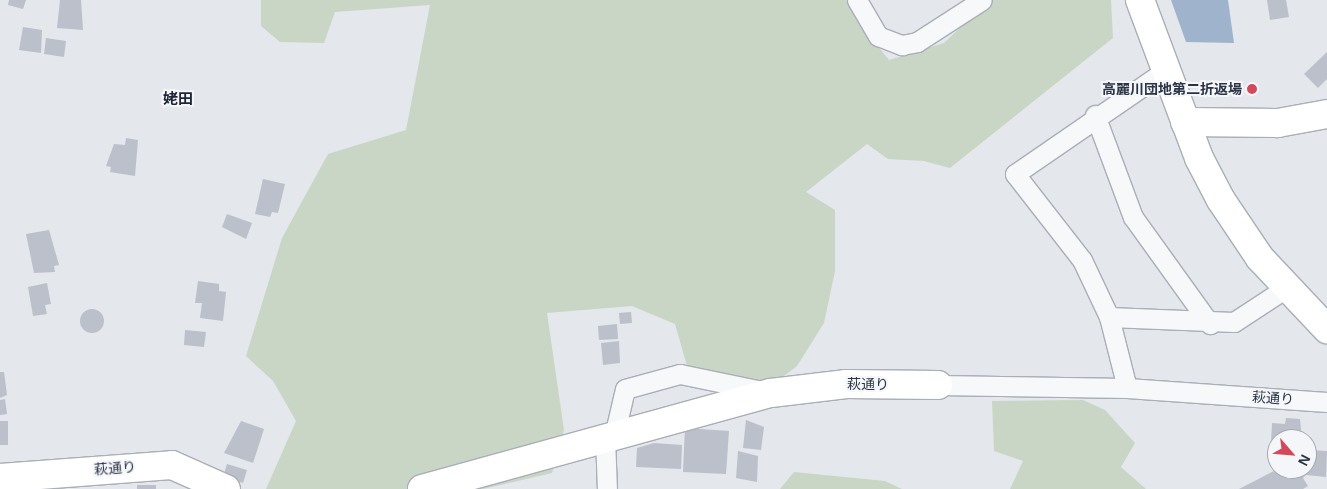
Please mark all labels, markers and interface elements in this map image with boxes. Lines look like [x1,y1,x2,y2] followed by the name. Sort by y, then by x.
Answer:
[1102,81,1242,97] place label: 高麗川団地第二折返場
[1246,83,1258,95] marker: 高麗川団地第二折返場
[163,90,193,108] district label: 姥田
[847,376,889,392] street label: 萩通り
[1251,388,1295,408] street label: 萩通り
[1267,429,1317,479] north arrow
[1295,452,1314,468] text: N
[93,458,137,478] street label: 萩通り

